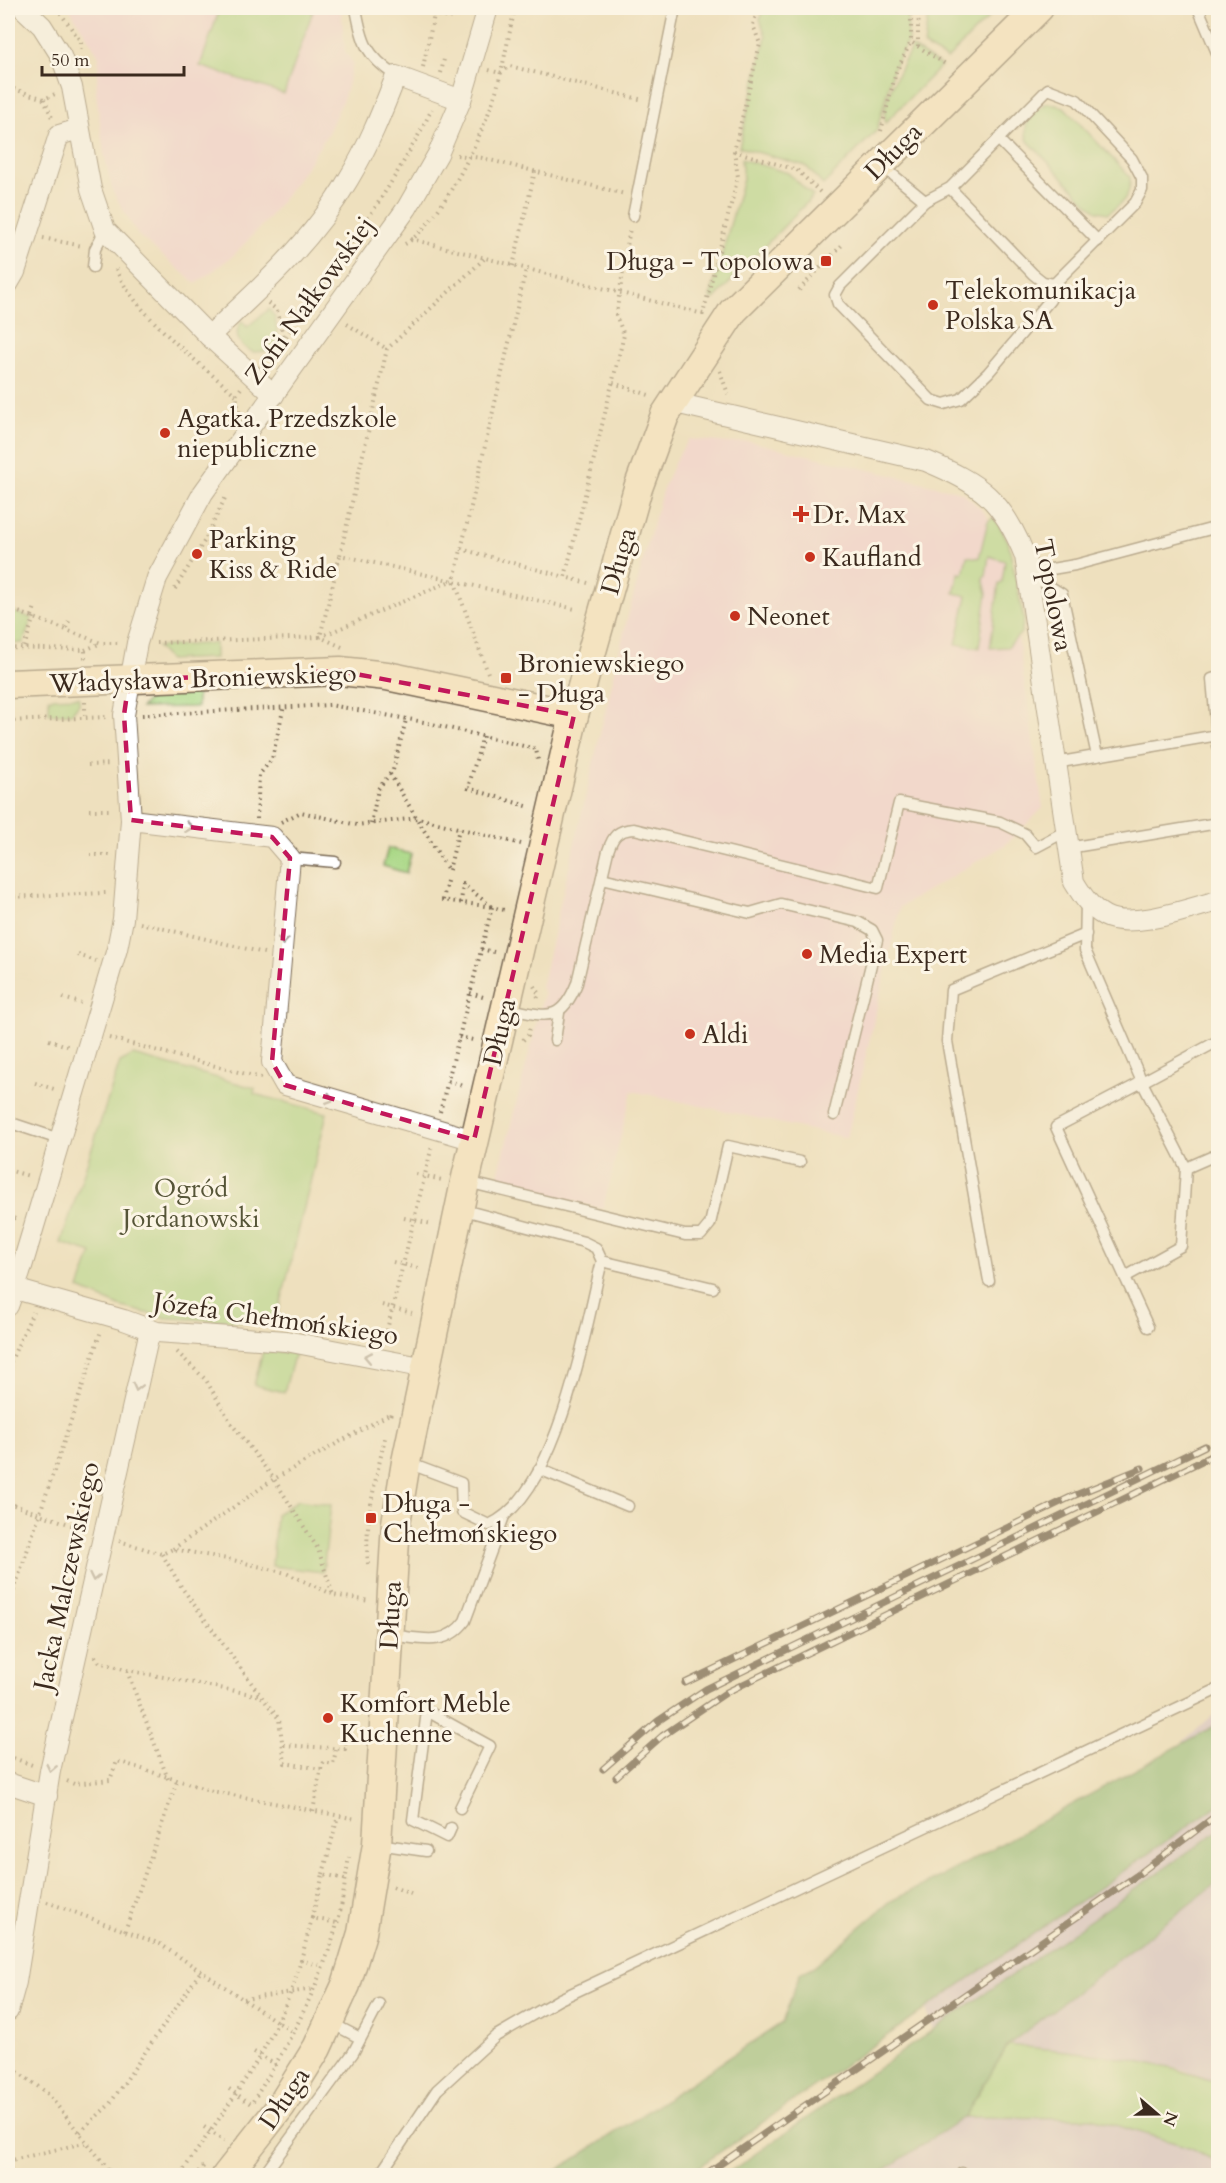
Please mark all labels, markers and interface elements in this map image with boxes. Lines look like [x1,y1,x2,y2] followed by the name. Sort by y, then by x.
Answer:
[42,39,184,77] scale bar
[51,48,90,73] text: 50 m
[857,115,930,188] street label: Długa
[236,209,382,391] street label: Zofii Nałkowskiej
[606,244,814,279] place label: Długa - Topolowa
[819,254,833,268] marker: Długa - Topolowa
[945,273,1136,338] place label: Telekomunikacja Polska SA
[926,298,940,312] marker: Telekomunikacja Polska SA
[177,401,397,466] place label: Agatka. Przedszkole niepubliczne
[158,426,172,440] marker: Agatka. Przedszkole niepubliczne
[813,497,906,532] place label: Dr. Max
[794,507,808,521] marker: Dr. Max
[209,522,337,587] place label: Parking Kiss & Ride
[592,523,645,599] street label: Długa
[1025,536,1082,654] street label: Topolowa
[822,540,922,575] place label: Kaufland
[190,547,204,561] marker: Parking Kiss & Ride
[803,550,817,564] marker: Kaufland
[747,599,830,634] place label: Neonet
[728,609,742,623] marker: Neonet
[518,646,684,711] place label: Broniewskiego - Długa
[48,656,357,701] street label: Władysława Broniewskiego
[499,671,513,685] marker: Broniewskiego - Długa
[184,820,194,833] one-way arrow
[277,937,290,946] one-way arrow
[819,937,967,972] place label: Media Expert
[800,947,814,961] marker: Media Expert
[475,995,524,1069] street label: Długa
[702,1017,748,1052] place label: Aldi
[683,1027,697,1041] marker: Aldi
[324,1092,335,1105] one-way arrow
[118,1171,260,1236] park label: Ogród Jordanowski
[147,1283,401,1353] street label: Józefa Chełmońskiego
[363,1351,373,1364] one-way arrow
[131,1382,144,1392] one-way arrow
[24,1459,108,1698] street label: Jacka Malczewskiego
[383,1486,557,1551] place label: Długa - Chełmońskiego
[364,1511,378,1525] marker: Długa - Chełmońskiego
[88,1572,101,1582] one-way arrow
[371,1580,410,1650] street label: Długa
[340,1686,511,1751] place label: Komfort Meble Kuchenne
[321,1711,335,1725] marker: Komfort Meble Kuchenne
[45,1762,58,1772] one-way arrow
[251,2060,318,2136] street label: Długa
[1127,2084,1187,2144] north arrow
[1157,2108,1183,2129] text: N

